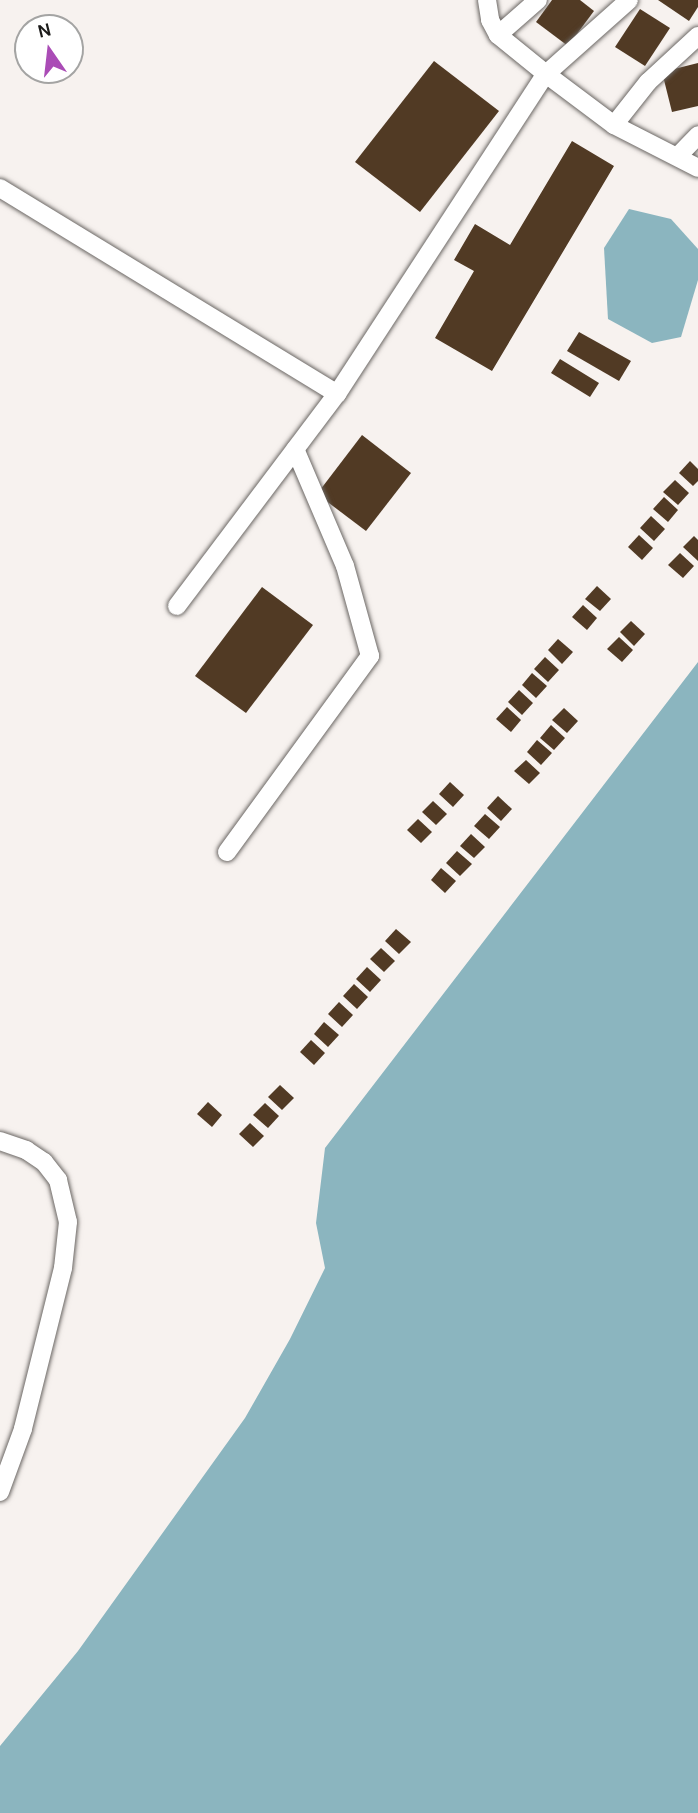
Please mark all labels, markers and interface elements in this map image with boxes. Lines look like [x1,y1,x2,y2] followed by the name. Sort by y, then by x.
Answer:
[14,14,84,84] north arrow
[35,18,54,43] text: N

